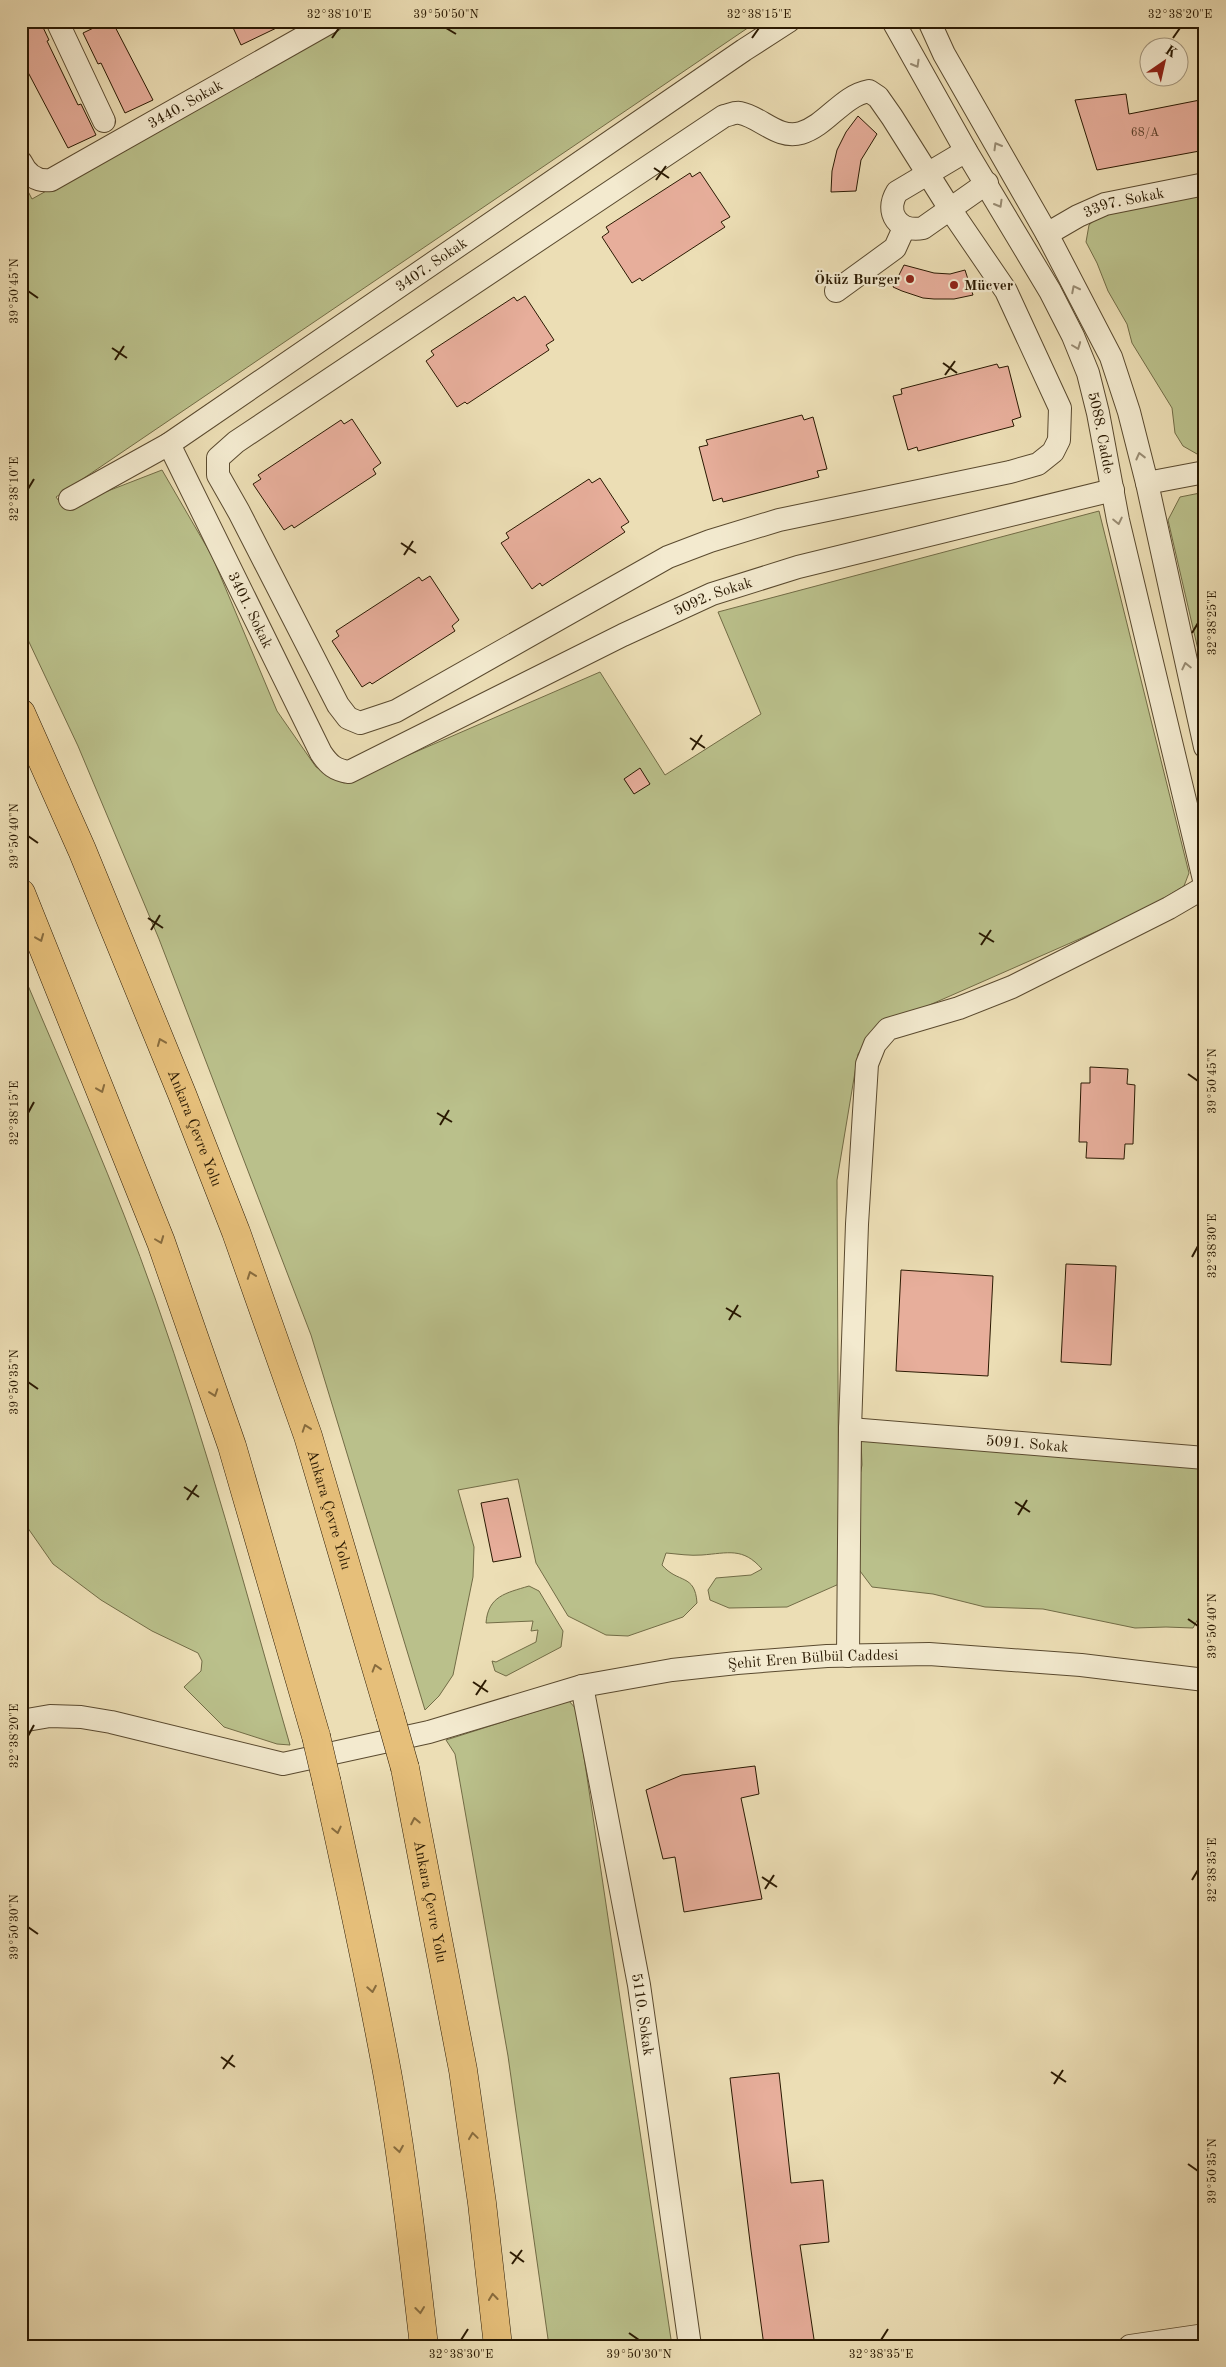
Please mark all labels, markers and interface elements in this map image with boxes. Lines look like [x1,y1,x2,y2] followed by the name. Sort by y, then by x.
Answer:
[413,8,479,21] text: 39°50'50"N
[727,8,791,21] text: 32°38'15"E
[307,9,371,21] text: 32°38'10"E
[1148,9,1212,21] text: 32°38'20"E
[1138,38,1188,88] north arrow
[1162,43,1179,61] text: K
[910,59,920,68] one-way arrow
[146,78,226,132] street label: 3440. Sokak
[1131,127,1159,139] house number: 68/A
[993,143,1003,152] one-way arrow
[1082,186,1166,222] street label: 3397. Sokak
[992,199,1002,208] one-way arrow
[393,236,471,295] street label: 3407. Sokak
[8,258,21,324] text: 39°50'45"N
[814,270,900,288] place label: Öküz Burger
[904,273,916,285] marker: Öküz Burger
[948,279,960,291] marker: Mücver
[964,279,1014,294] place label: Mücver
[1071,285,1081,294] one-way arrow
[1071,341,1082,350] one-way arrow
[1084,390,1115,475] street label: 5088. Cadde
[1136,452,1146,460] one-way arrow
[9,457,21,521] text: 32°38'10"E
[1113,517,1123,525] one-way arrow
[224,570,274,651] street label: 3401. Sokak
[672,576,755,619] street label: 5092. Sokak
[1206,591,1219,655] text: 32°38'25"E
[1181,661,1192,670] one-way arrow
[8,803,21,869] text: 39°50'40"N
[33,933,44,942] one-way arrow
[156,1038,167,1047] one-way arrow
[1206,1048,1219,1114] text: 39°50'45"N
[164,1068,223,1189] street label: Ankara Çevre Yolu
[8,1081,21,1145] text: 32°38'15"E
[95,1084,105,1093] one-way arrow
[1207,1214,1219,1278] text: 32°38'30"E
[154,1235,164,1244] one-way arrow
[247,1272,257,1280] one-way arrow
[8,1349,21,1415] text: 39°50'35"N
[208,1389,218,1397] one-way arrow
[301,1425,311,1433] one-way arrow
[985,1434,1069,1456] street label: 5091. Sokak
[304,1448,353,1572] street label: Ankara Çevre Yolu
[1206,1593,1219,1659] text: 39°50'40"N
[727,1649,898,1673] street label: Şehit Eren Bülbül Caddesi
[372,1665,382,1673] one-way arrow
[9,1704,21,1768] text: 32°38'20"E
[411,1817,421,1826] one-way arrow
[331,1826,342,1835] one-way arrow
[1206,1838,1219,1902] text: 32°38'35"E
[410,1839,448,1964] street label: Ankara Çevre Yolu
[8,1894,21,1960] text: 39°50'30"N
[628,1972,655,2057] street label: 5110. Sokak
[366,1985,376,1994] one-way arrow
[468,2132,478,2140] one-way arrow
[1206,2138,1219,2204] text: 39°50'35"N
[393,2146,404,2154] one-way arrow
[488,2293,499,2301] one-way arrow
[414,2307,425,2315] one-way arrow
[606,2348,672,2361] text: 39°50'30"N
[849,2348,913,2361] text: 32°38'35"E
[429,2349,493,2361] text: 32°38'30"E

